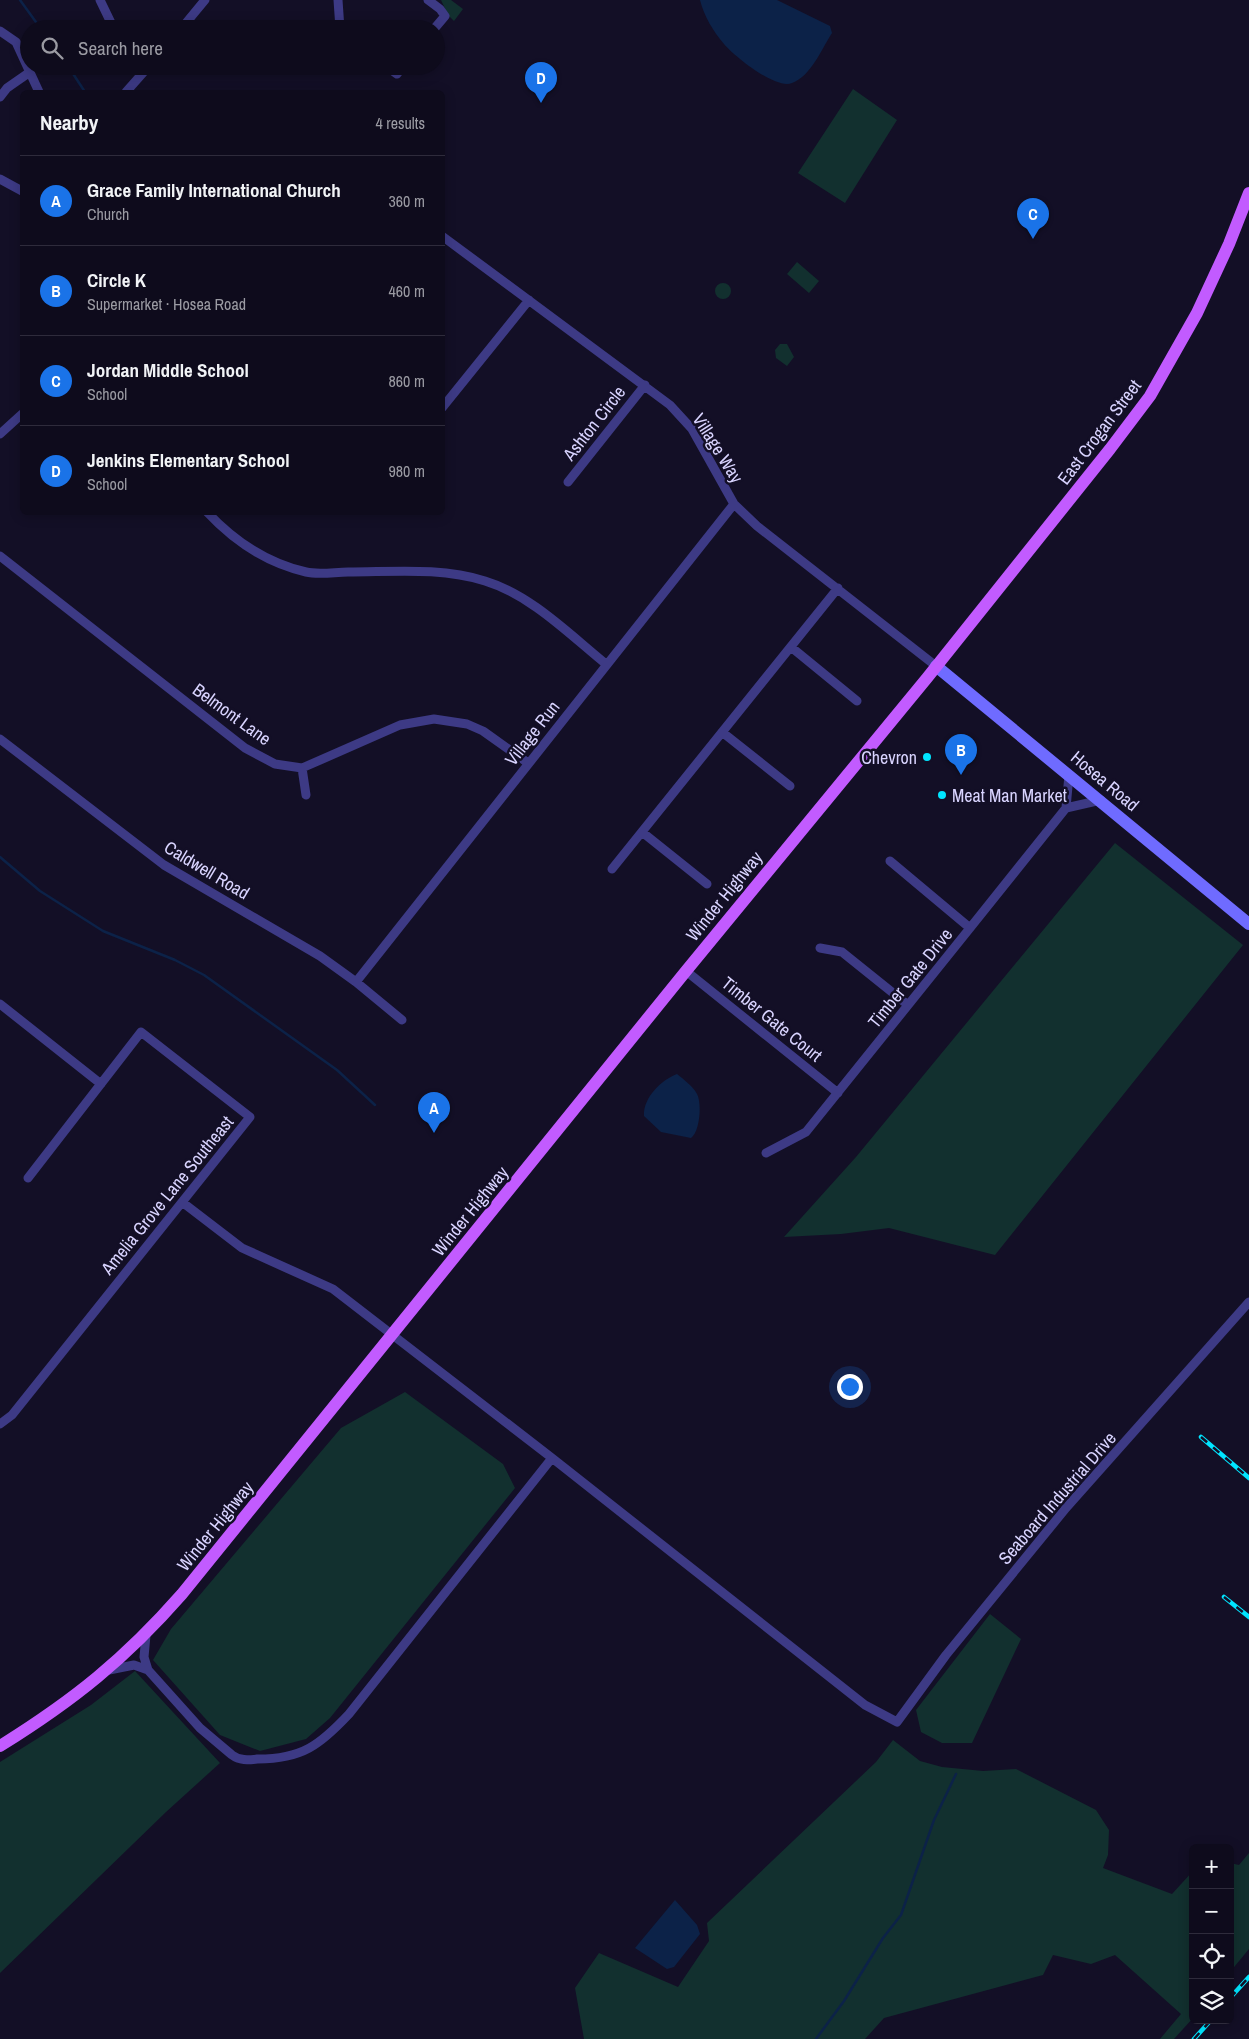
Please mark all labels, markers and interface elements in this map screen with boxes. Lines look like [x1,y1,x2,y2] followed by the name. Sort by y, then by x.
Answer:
[20,20,445,75] search box
[38,34,66,62] icon: search
[78,35,163,61] text: Search here
[525,62,557,103] pin: D
[40,108,98,137] text: Nearby
[375,112,425,134] text: 4 results
[87,177,341,203] text: Grace Family International Church
[51,190,61,212] text: A
[389,190,425,212] text: 360 m
[1017,198,1049,239] pin: C
[87,203,129,225] text: Church
[87,267,146,293] text: Circle K
[51,280,61,302] text: B
[389,280,425,302] text: 460 m
[87,293,246,315] text: Supermarket · Hosea Road
[87,357,249,383] text: Jordan Middle School
[51,370,61,392] text: C
[389,370,425,392] text: 860 m
[1051,374,1147,490] street label: East Crogan Street
[556,380,631,466] street label: Ashton Circle
[87,383,127,405] text: School
[687,408,750,488] street label: Village Way
[87,447,290,473] text: Jenkins Elementary School
[51,460,61,482] text: D
[389,460,425,482] text: 980 m
[87,473,127,495] text: School
[188,677,276,751] street label: Belmont Lane
[499,695,565,771] street label: Village Run
[945,734,977,775] pin: B
[861,745,917,770] place label: Chevron
[1066,745,1144,817] street label: Hosea Road
[921,751,933,763] marker: Chevron
[952,783,1067,808] place label: Meat Man Market
[936,789,948,801] marker: Meat Man Market
[160,835,254,905] street label: Caldwell Road
[680,845,768,946] street label: Winder Highway
[862,923,958,1033] street label: Timber Gate Drive
[716,971,828,1067] street label: Timber Gate Court
[418,1092,450,1133] pin: A
[94,1110,239,1280] street label: Amelia Grove Lane Southeast
[426,1160,514,1261] street label: Winder Highway
[837,1374,863,1400] your location
[992,1426,1122,1570] street label: Seaboard Industrial Drive
[171,1475,259,1576] street label: Winder Highway
[1189,1844,1234,2024] map controls
[1189,1844,1234,1889] button: +
[1189,1889,1234,1934] button: −
[1189,1934,1234,1979] button: locate
[1189,1979,1234,2024] button: layers

